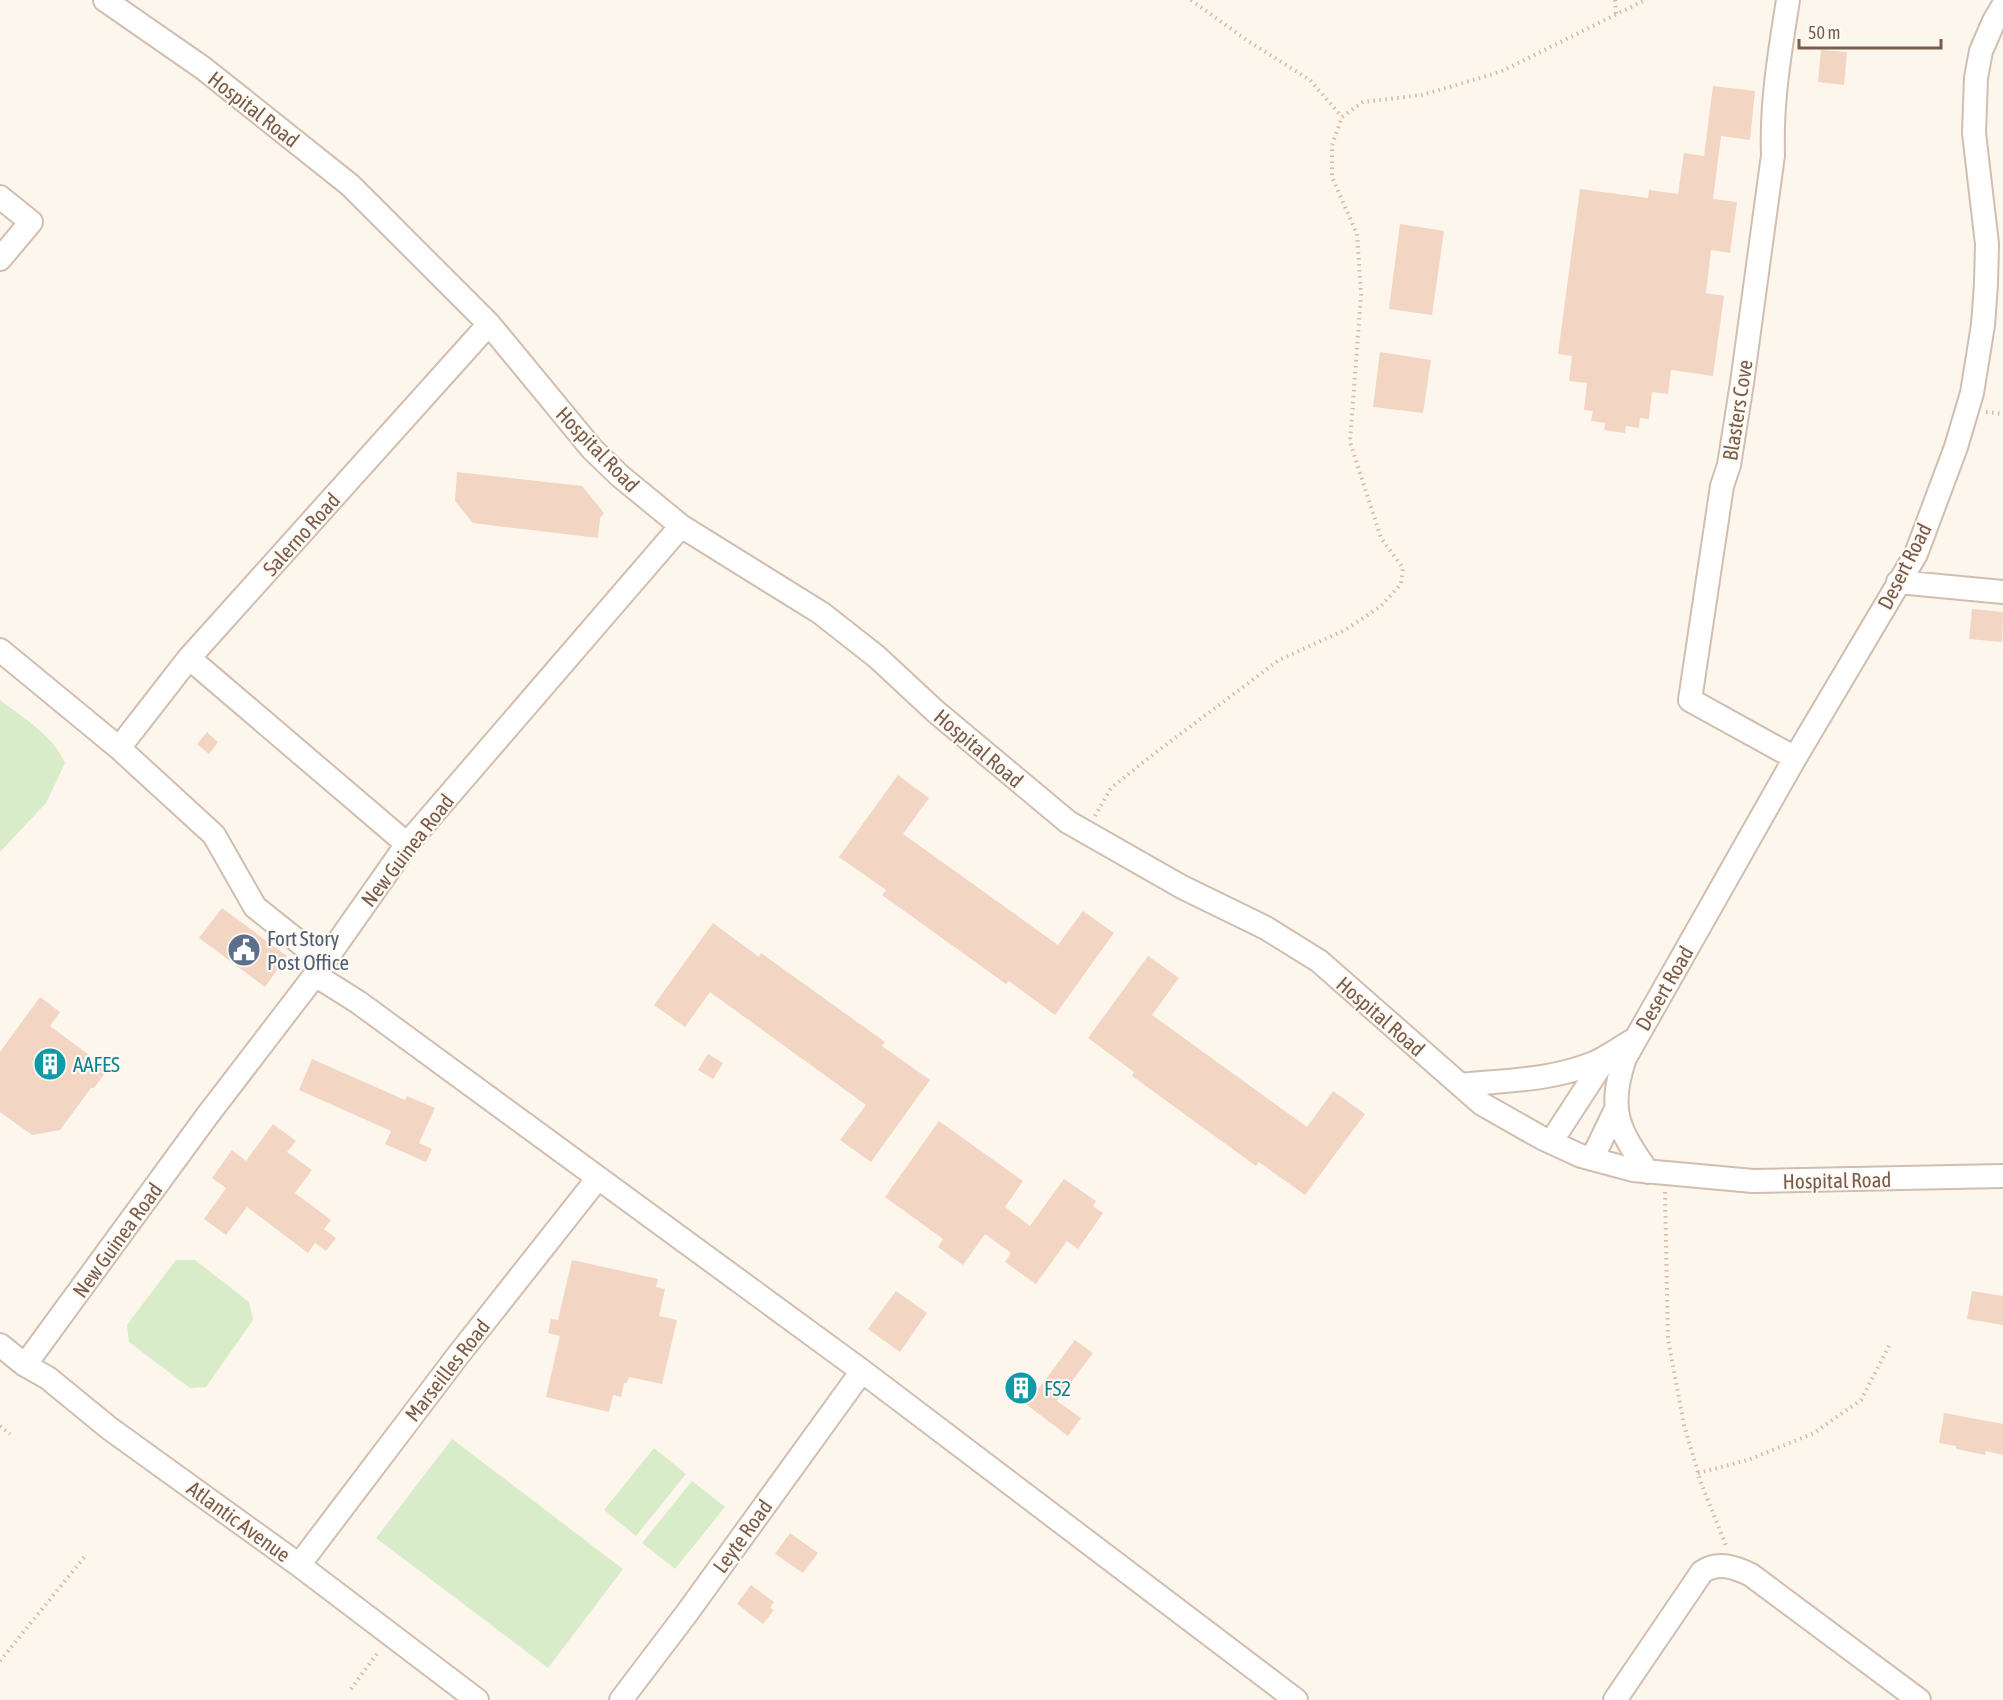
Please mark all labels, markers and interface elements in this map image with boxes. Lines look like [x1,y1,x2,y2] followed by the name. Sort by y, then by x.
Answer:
[1799,12,1942,50] scale bar
[1808,22,1840,43] text: 50 m
[204,66,304,152] street label: Hospital Road
[1717,358,1757,462] street label: Blasters Cove
[552,402,644,496] street label: Hospital Road
[258,488,344,580] street label: Salerno Road
[1872,519,1936,613] street label: Desert Road
[930,704,1028,792] street label: Hospital Road
[356,789,458,911] street label: New Guinea Road
[267,926,349,974] place label: Fort Story Post Office
[226,932,262,968] public building icon: Fort Story Post Office
[1630,942,1698,1034] street label: Desert Road
[1332,971,1430,1061] street label: Hospital Road
[32,1046,68,1082] building icon: AAFES
[73,1052,120,1076] place label: AAFES
[1782,1167,1892,1193] street label: Hospital Road
[67,1178,167,1302] street label: New Guinea Road
[400,1314,494,1426] street label: Marseilles Road
[1003,1370,1039,1406] building icon: FS2
[1044,1376,1071,1400] place label: FS2
[183,1476,295,1566] street label: Atlantic Avenue
[707,1495,777,1577] street label: Leyte Road

